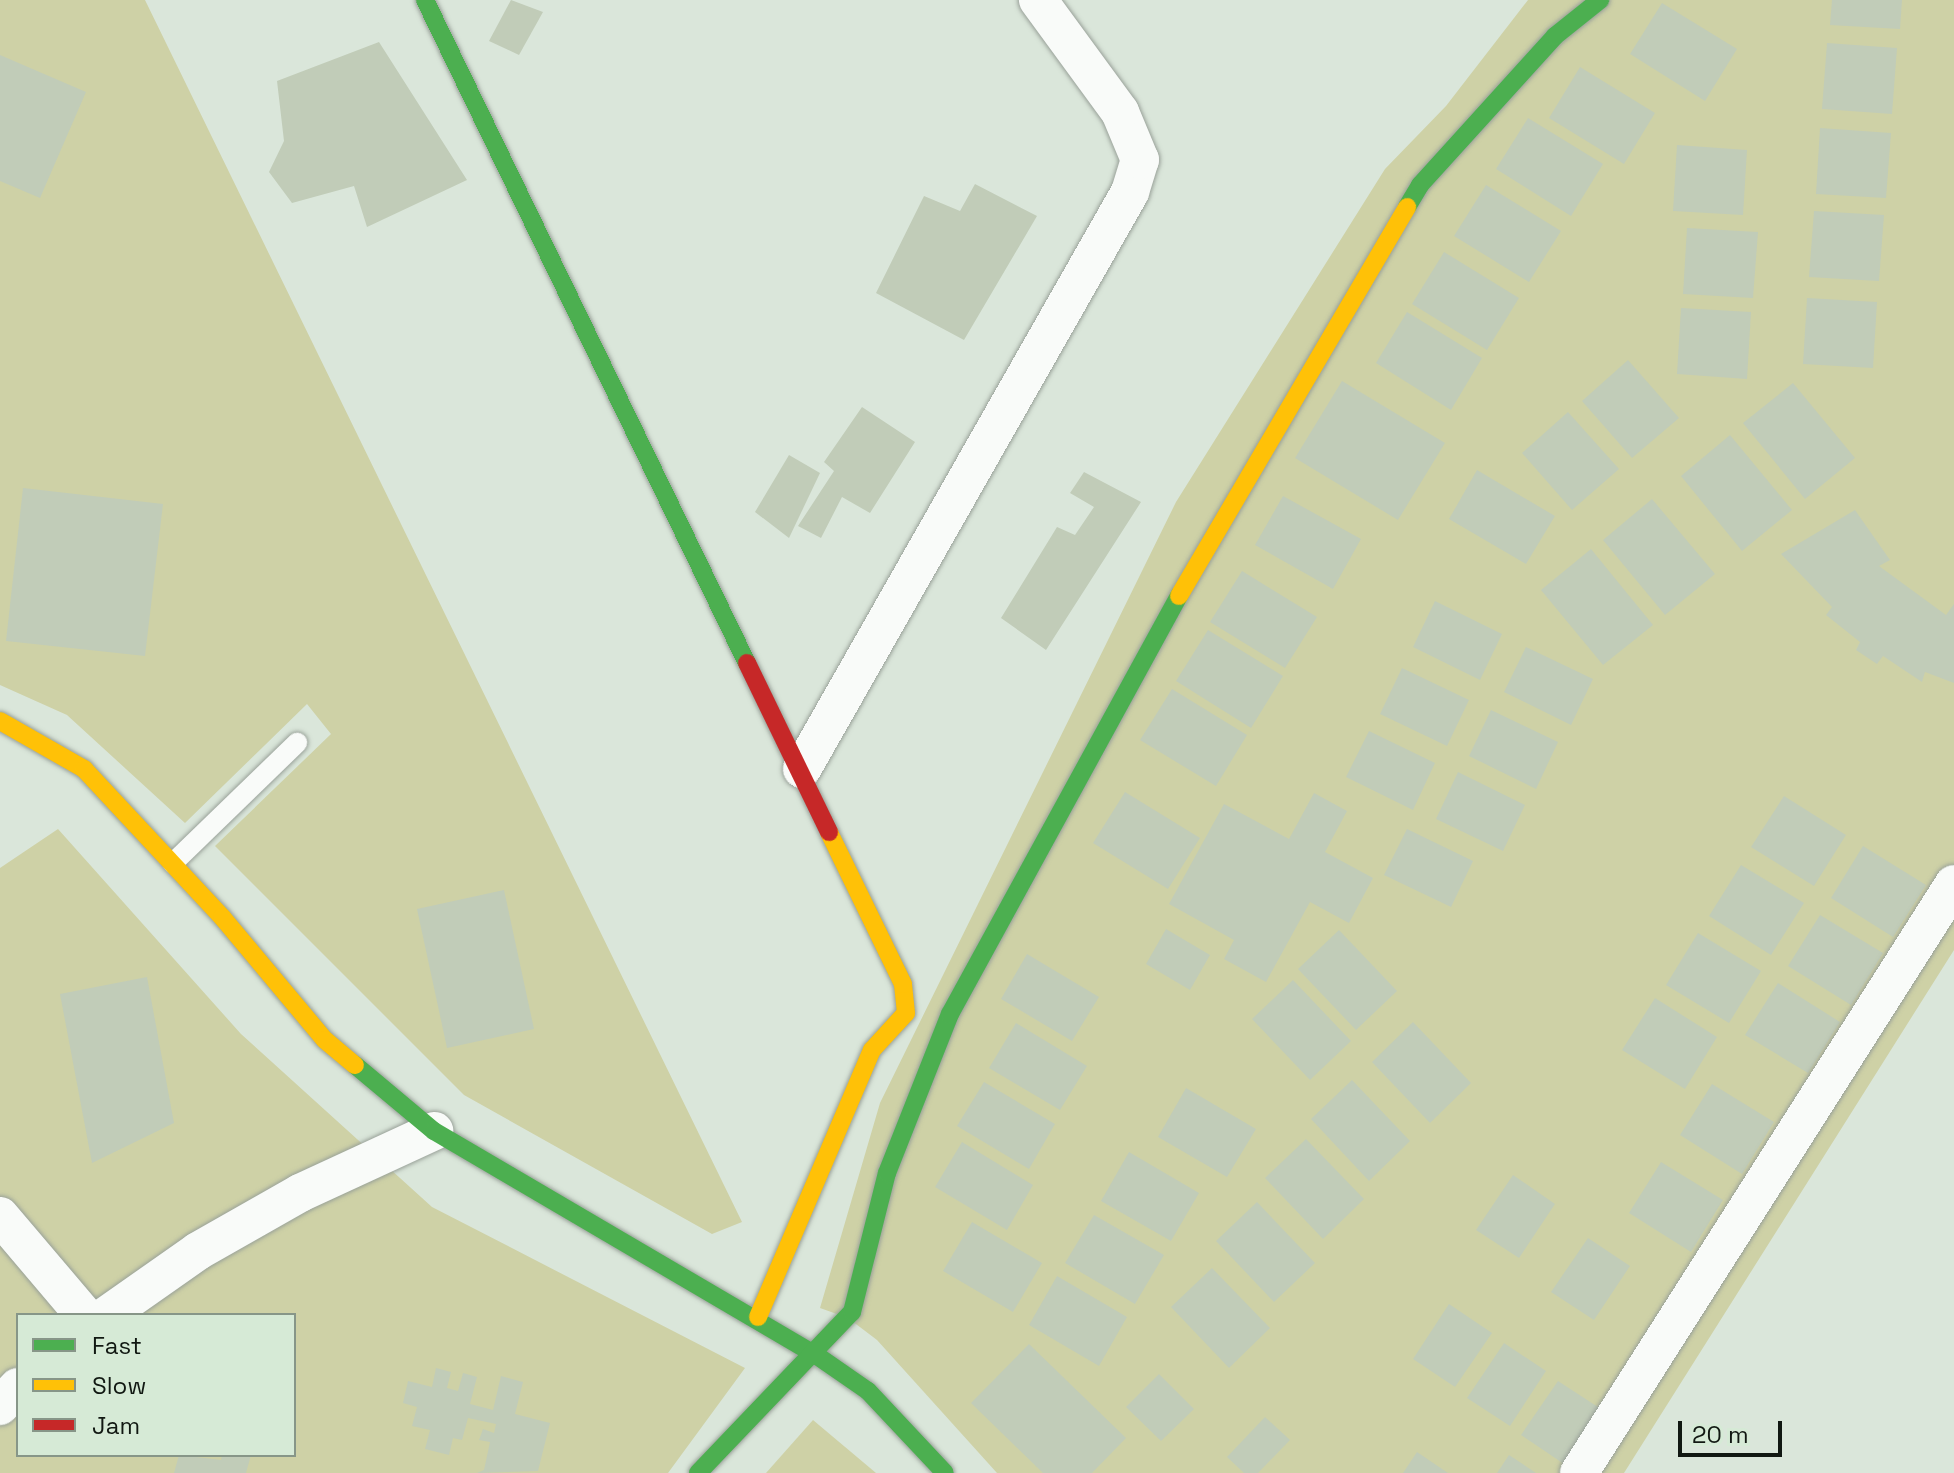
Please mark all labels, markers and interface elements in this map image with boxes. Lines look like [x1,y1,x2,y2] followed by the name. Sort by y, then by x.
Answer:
[16,1313,296,1457] legend
[92,1330,142,1361] text: Fast
[92,1370,146,1401] text: Slow
[1682,1405,1786,1455] scale bar
[92,1410,140,1441] text: Jam
[1692,1419,1749,1450] text: 20 m

